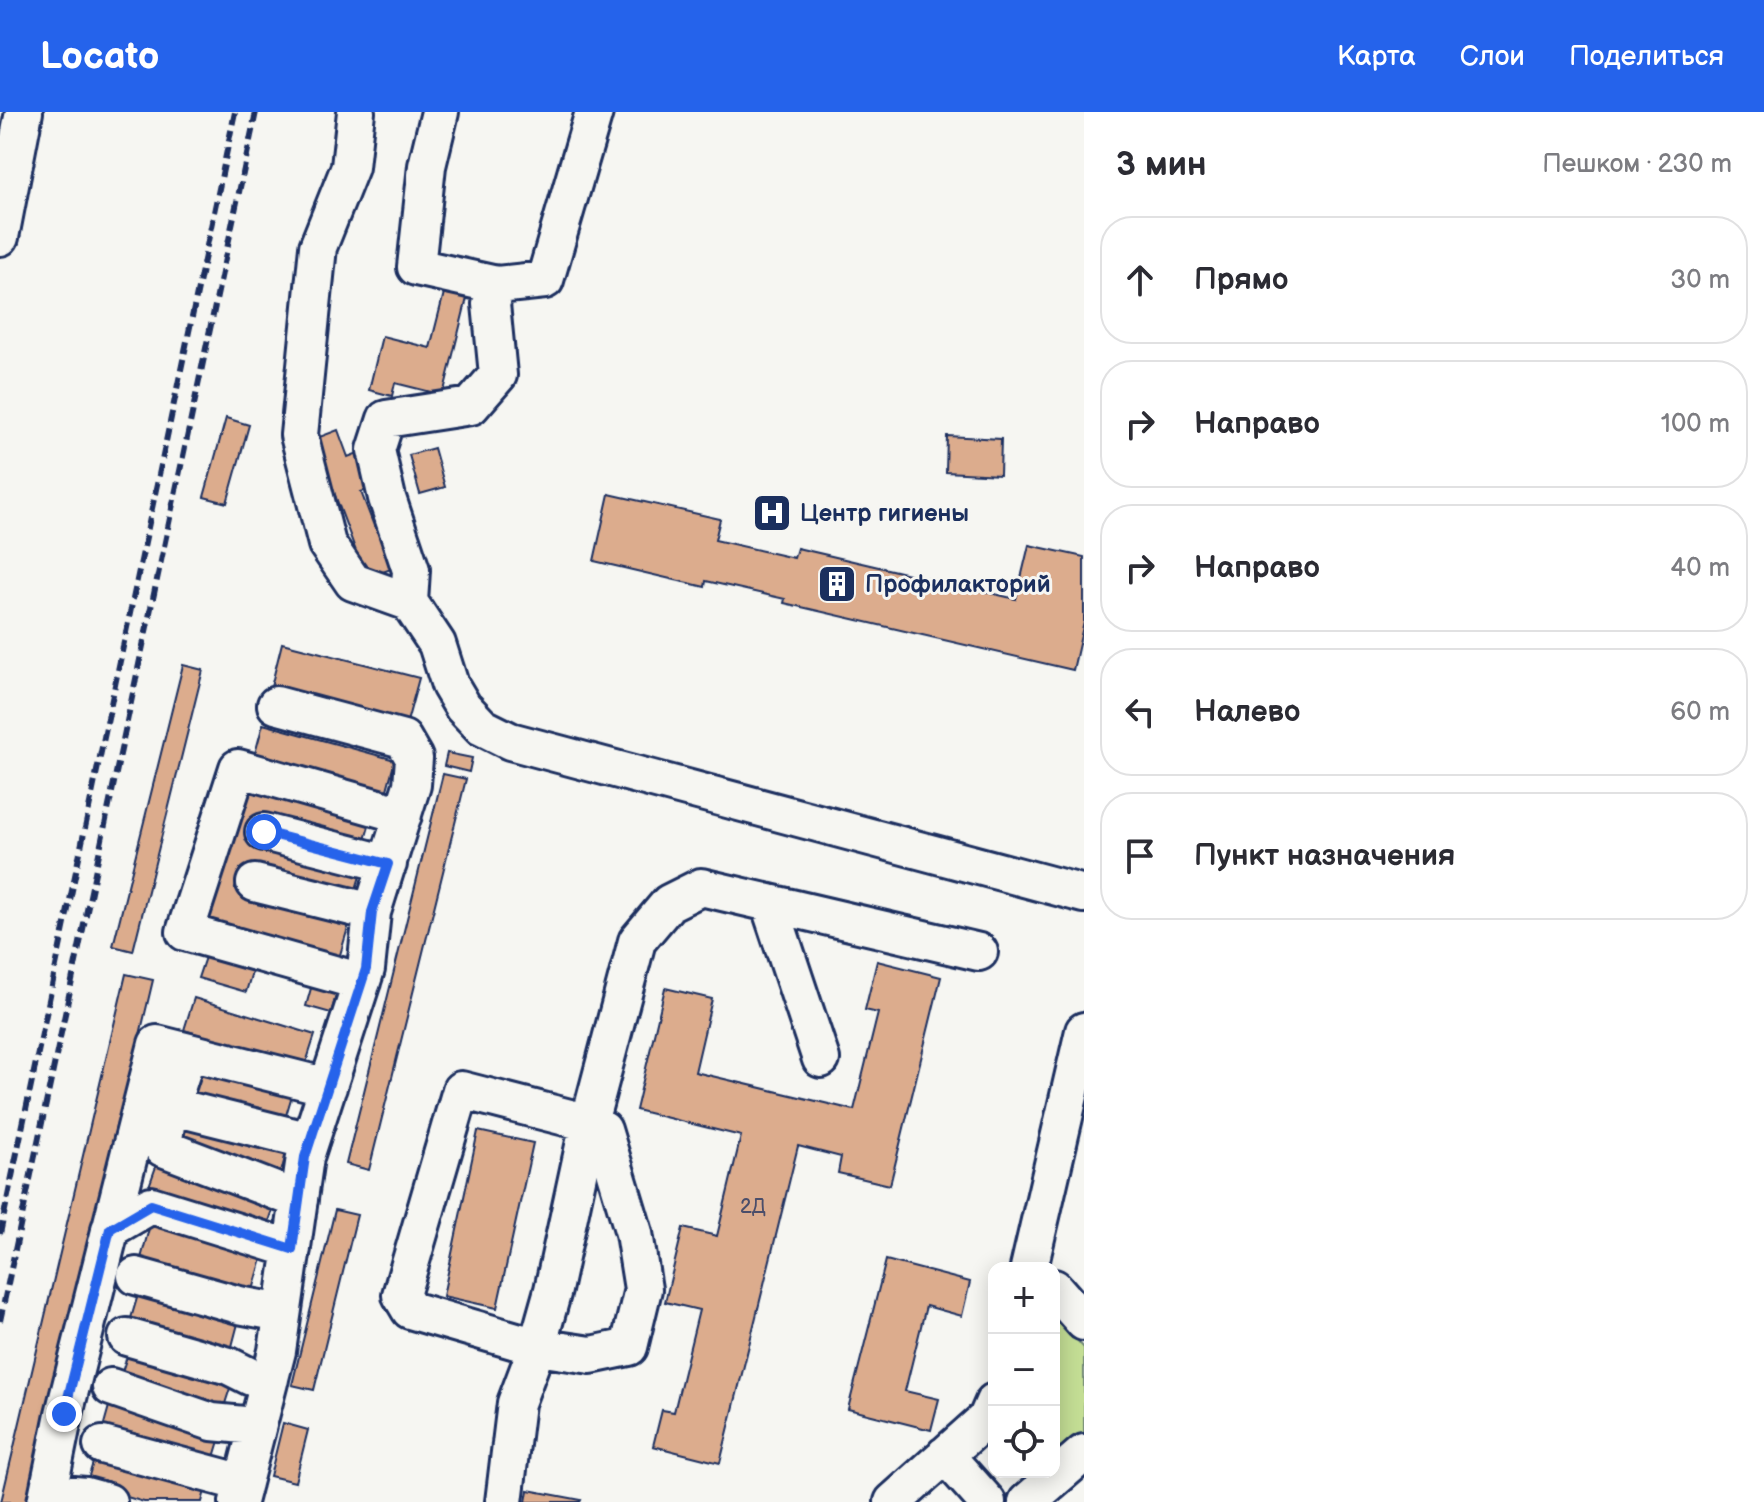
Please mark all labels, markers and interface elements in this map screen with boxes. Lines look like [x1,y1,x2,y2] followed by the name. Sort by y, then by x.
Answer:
[40,34,159,79] text: Locato
[1337,40,1416,73] text: Карта
[1460,40,1525,73] text: Слои
[1569,40,1724,73] text: Поделиться
[1116,144,1207,185] text: 3 мин
[1542,149,1732,180] text: Пешком · 230 m
[1118,258,1162,302] icon: ahead
[1194,262,1288,298] text: Прямо
[1670,265,1730,296] text: 30 m
[1118,402,1162,446] icon: right
[1194,406,1320,442] text: Направо
[1661,409,1730,440] text: 100 m
[751,492,793,534] hospital icon: Центр гигиены
[800,499,969,528] place label: Центр гигиены
[1118,546,1162,590] icon: right
[1194,550,1320,586] text: Направо
[1670,553,1730,584] text: 40 m
[816,563,858,605] building icon: Профилакторий
[865,570,1051,599] place label: Профилакторий
[1118,690,1162,734] icon: left
[1194,694,1300,730] text: Налево
[1670,697,1730,728] text: 60 m
[246,814,282,850] route start
[1118,834,1162,878] icon: arrive
[1194,838,1455,874] text: Пункт назначения
[740,1195,766,1219] house number: 2Д
[988,1262,1060,1478] map controls
[988,1262,1060,1334] button: +
[988,1334,1060,1406] button: −
[46,1396,82,1432] route end
[988,1406,1060,1478] button: locate

